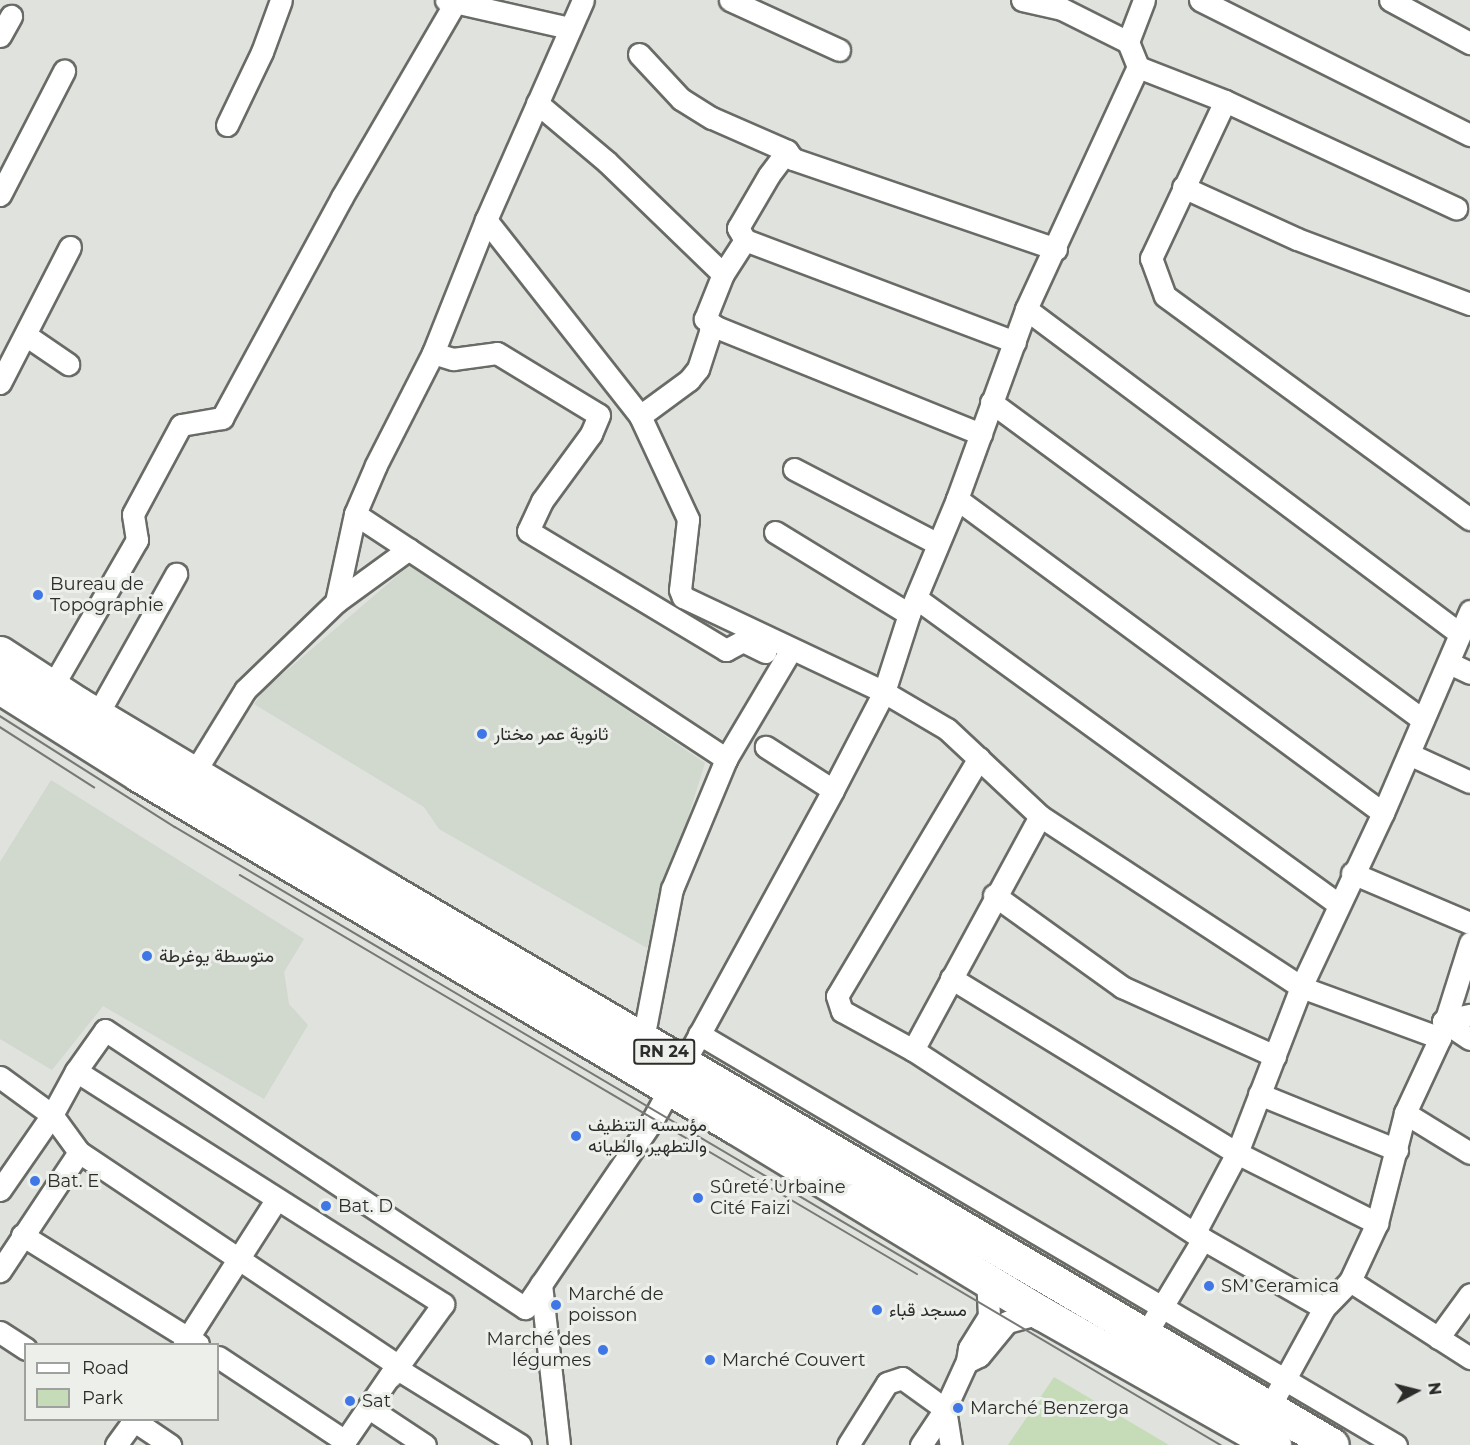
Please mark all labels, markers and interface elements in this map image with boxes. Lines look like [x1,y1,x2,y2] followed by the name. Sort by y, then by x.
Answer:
[50,574,164,616] place label: Bureau de Topographie
[31,588,45,602] marker: Bureau de Topographie
[494,723,608,745] place label: ثانوية عمر مختار
[475,727,489,741] marker: ثانوية عمر مختار
[159,945,274,967] place label: متوسطة يوغرطة
[140,949,154,963] marker: متوسطة يوغرطة
[632,1039,696,1065] road number: RN 24
[588,1115,707,1158] place label: مؤسسه التنظيف والتطهير والطيانه
[569,1129,583,1143] marker: مؤسسه التنظيف والتطهير والطيانه
[47,1170,99,1192] place label: Bat. E
[28,1174,42,1188] marker: Bat. E
[710,1177,846,1220] place label: Sûreté Urbaine Cité Faizi
[691,1191,705,1205] marker: Sûreté Urbaine Cité Faizi
[338,1195,393,1217] place label: Bat. D
[319,1199,333,1213] marker: Bat. D
[1221,1275,1339,1297] place label: SM Ceramica
[1202,1279,1216,1293] marker: SM Ceramica
[568,1284,664,1326] place label: Marché de poisson
[549,1298,563,1312] marker: Marché de poisson
[889,1299,967,1321] place label: مسجد قباء
[870,1303,884,1317] marker: مسجد قباء
[487,1329,591,1372] place label: Marché des légumes
[24,1343,219,1421] legend
[596,1343,610,1357] marker: Marché des légumes
[722,1349,865,1371] place label: Marché Couvert
[703,1353,717,1367] marker: Marché Couvert
[82,1357,129,1379] text: Road
[1386,1361,1446,1421] north arrow
[1424,1381,1445,1396] text: N
[82,1387,123,1409] text: Park
[362,1390,391,1412] place label: Sat
[343,1394,357,1408] marker: Sat
[970,1397,1129,1419] place label: Marché Benzerga
[951,1401,965,1415] marker: Marché Benzerga

